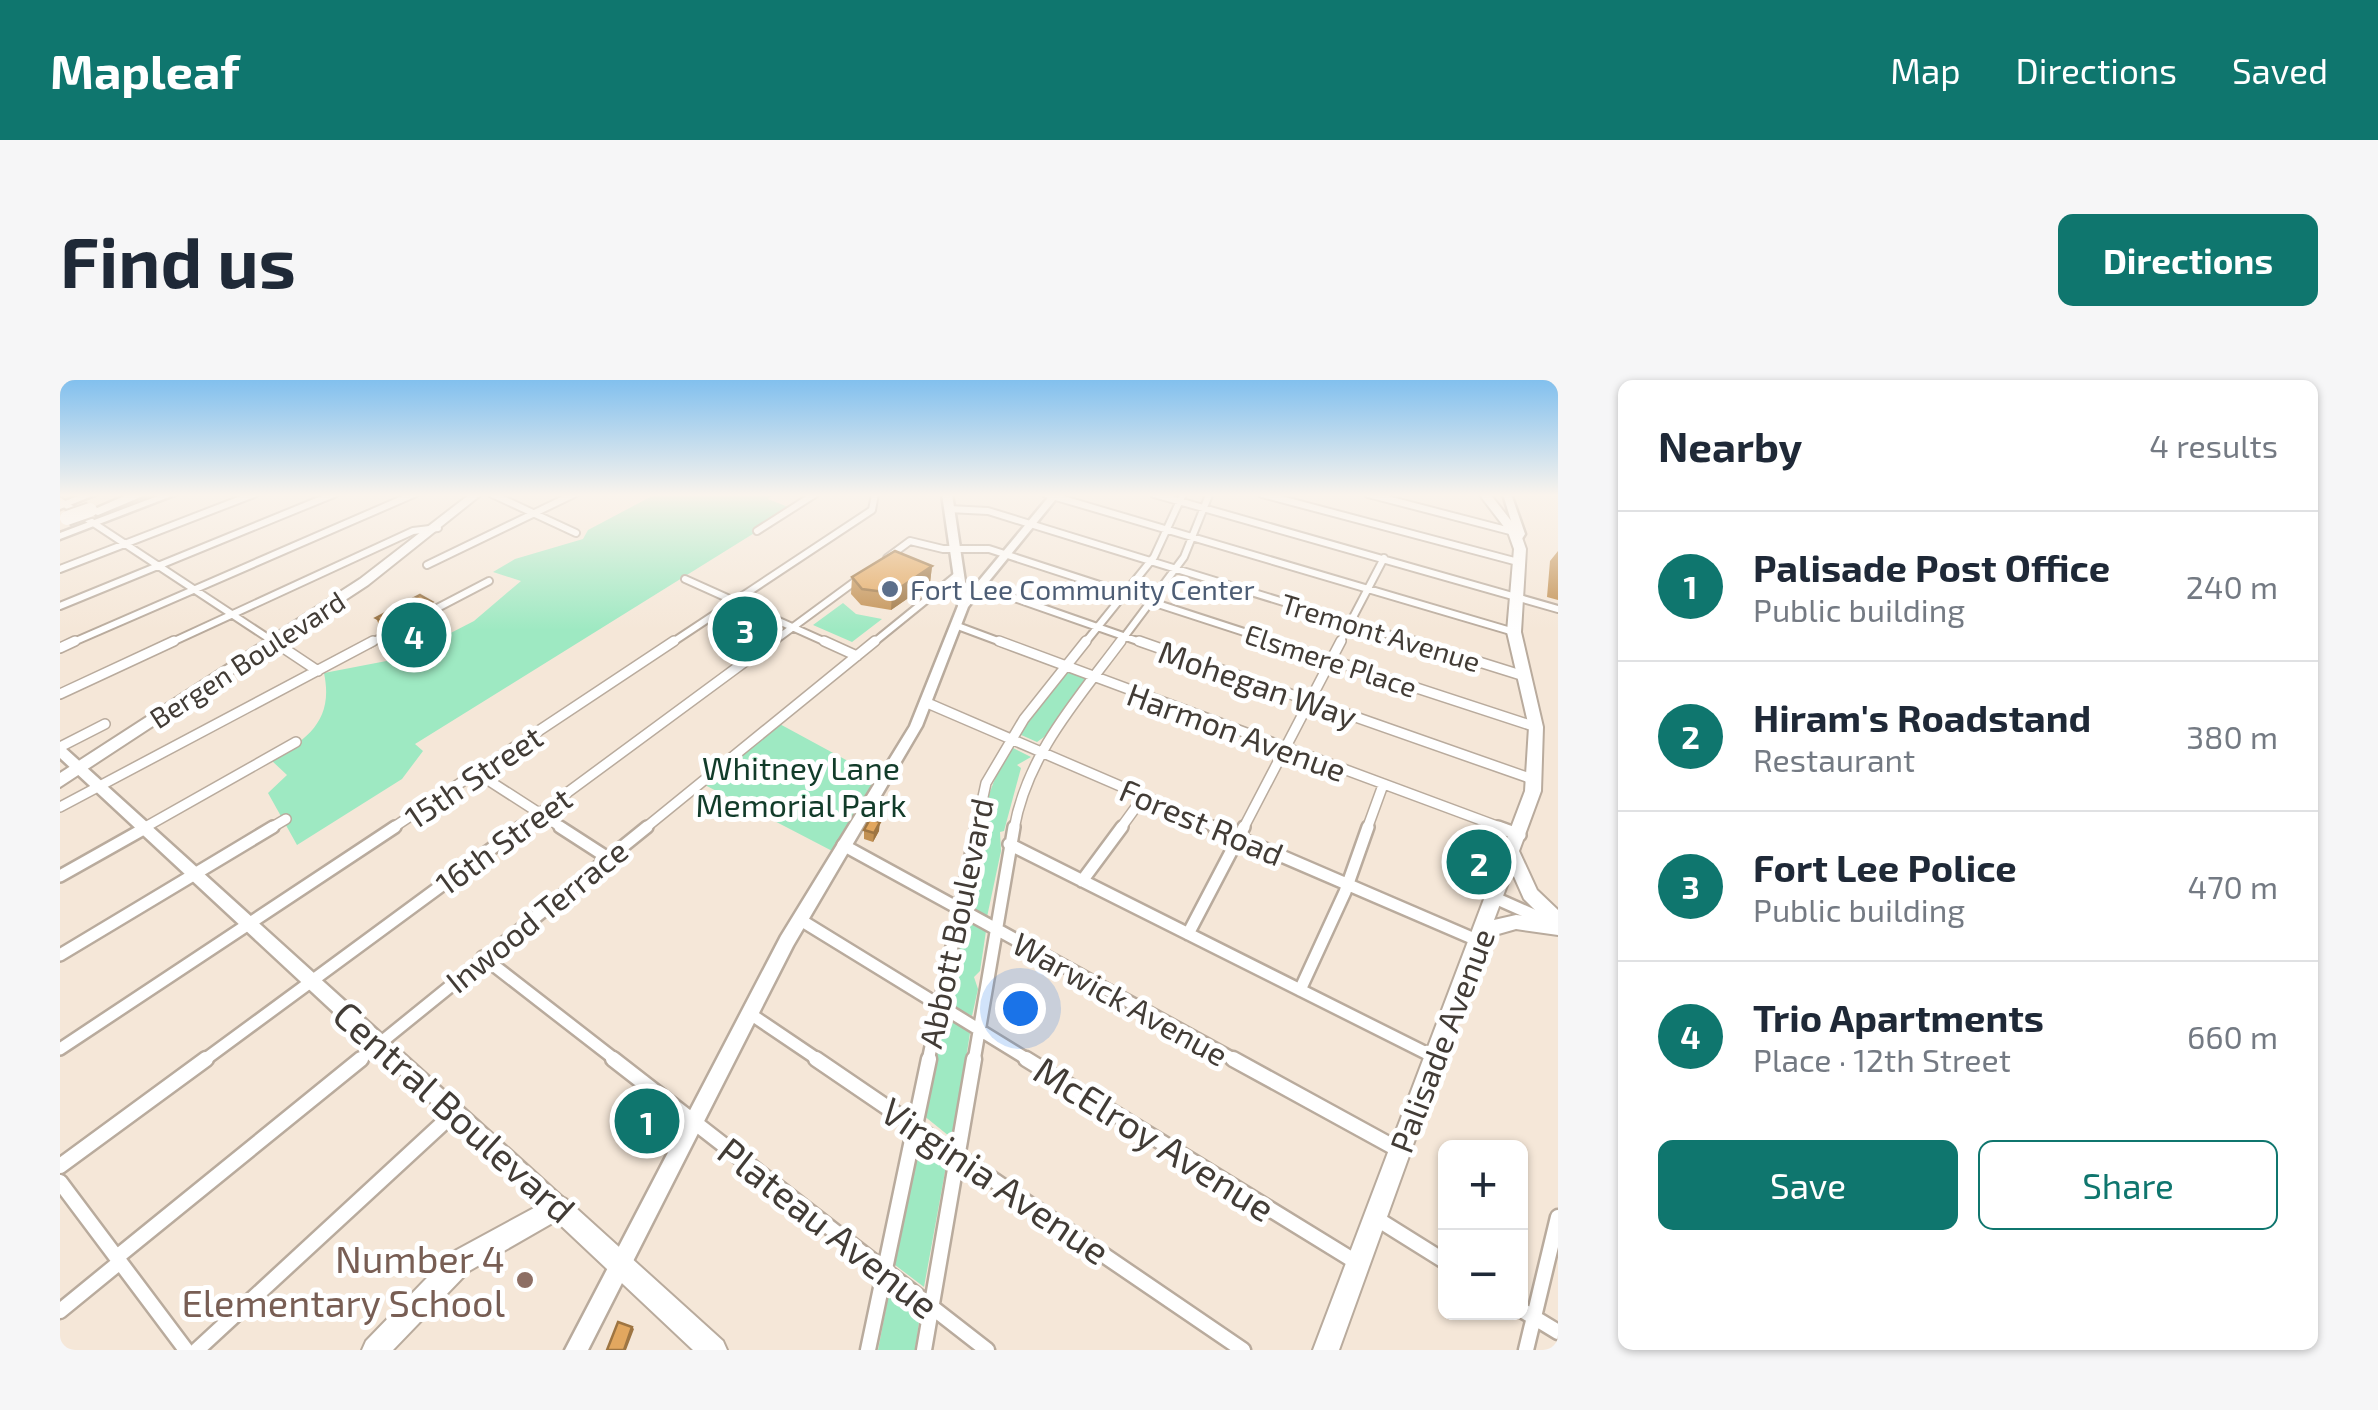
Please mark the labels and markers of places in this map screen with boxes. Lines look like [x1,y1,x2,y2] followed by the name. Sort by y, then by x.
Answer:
[910,572,1255,606] place label: Fort Lee Community Center
[879,578,901,600] marker: Fort Lee Community Center
[712,592,778,666] pin: 3
[382,598,446,672] pin: 4
[1446,824,1512,900] pin: 2
[614,1084,680,1158] pin: 1
[182,1235,505,1325] place label: Number 4 Elementary School
[514,1269,536,1291] marker: Number 4 Elementary School

